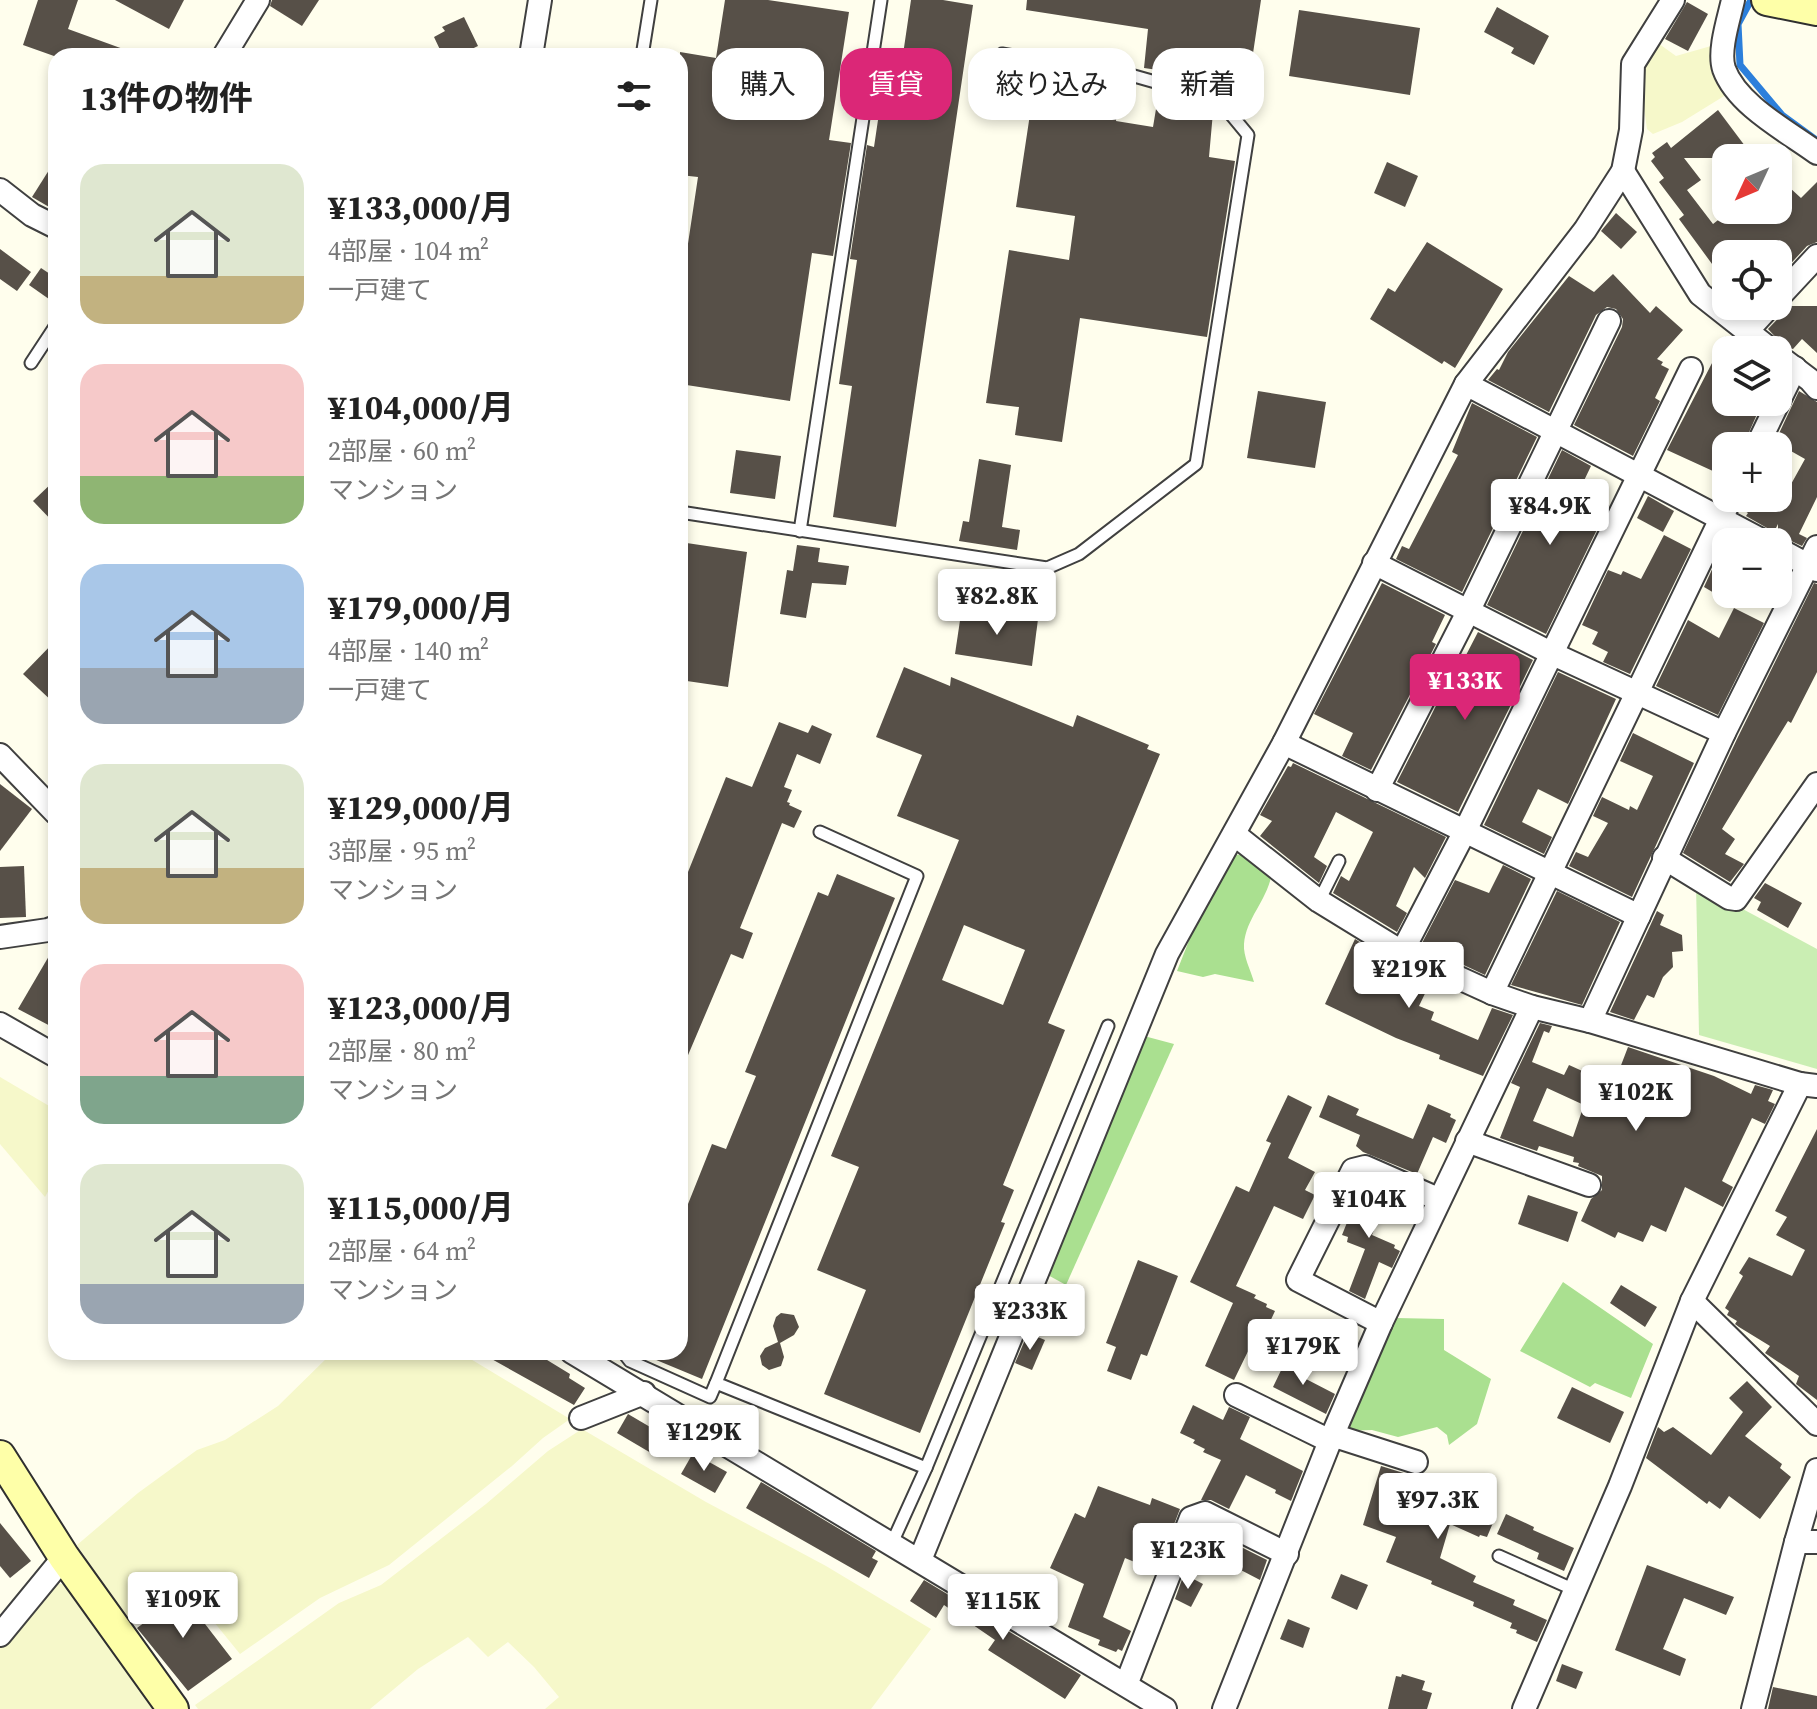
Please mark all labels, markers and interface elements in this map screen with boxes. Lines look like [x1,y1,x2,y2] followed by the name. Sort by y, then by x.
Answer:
[712,48,824,120] chip: 購入
[840,48,952,120] chip: 賃貸
[968,48,1136,120] chip: 絞り込み
[1152,48,1264,120] chip: 新着
[612,74,656,118] icon: filters
[80,75,253,121] text: 13件の物件
[1712,144,1792,224] north arrow
[1712,144,1792,608] map controls
[328,184,514,230] text: ¥133,000/月
[144,196,240,292] icon: home
[328,233,489,269] text: 4部屋 · 104 m²
[1712,240,1792,320] button: locate
[328,272,432,308] text: 一戸建て
[1712,336,1792,416] button: layers
[328,384,514,430] text: ¥104,000/月
[144,396,240,492] icon: home
[1712,432,1792,512] button: +
[328,433,476,469] text: 2部屋 · 60 m²
[328,472,458,508] text: マンション
[1485,479,1615,547] pin: ¥84.9K
[1509,487,1591,523] text: ¥84.9K
[1712,528,1792,608] button: −
[932,569,1062,637] pin: ¥82.8K
[956,577,1038,613] text: ¥82.8K
[328,584,514,630] text: ¥179,000/月
[144,596,240,692] icon: home
[328,633,489,669] text: 4部屋 · 140 m²
[1409,654,1521,722] pin: ¥133K
[1428,662,1502,698] text: ¥133K
[328,672,432,708] text: 一戸建て
[328,784,514,830] text: ¥129,000/月
[144,796,240,892] icon: home
[328,833,476,869] text: 3部屋 · 95 m²
[328,872,458,908] text: マンション
[1353,942,1465,1010] pin: ¥219K
[1372,950,1446,986] text: ¥219K
[328,984,514,1030] text: ¥123,000/月
[144,996,240,1092] icon: home
[328,1033,476,1069] text: 2部屋 · 80 m²
[1580,1065,1692,1133] pin: ¥102K
[328,1072,458,1108] text: マンション
[1599,1073,1673,1109] text: ¥102K
[1313,1172,1425,1240] pin: ¥104K
[1332,1180,1406,1216] text: ¥104K
[328,1184,514,1230] text: ¥115,000/月
[144,1196,240,1292] icon: home
[328,1233,476,1269] text: 2部屋 · 64 m²
[328,1272,458,1308] text: マンション
[974,1284,1086,1352] pin: ¥233K
[993,1292,1067,1328] text: ¥233K
[1247,1319,1359,1387] pin: ¥179K
[1266,1327,1340,1363] text: ¥179K
[648,1405,760,1473] pin: ¥129K
[667,1413,741,1449] text: ¥129K
[1373,1473,1503,1541] pin: ¥97.3K
[1397,1481,1479,1517] text: ¥97.3K
[1132,1523,1244,1591] pin: ¥123K
[1151,1531,1225,1567] text: ¥123K
[127,1572,239,1640] pin: ¥109K
[947,1574,1059,1642] pin: ¥115K
[146,1580,220,1616] text: ¥109K
[966,1582,1040,1618] text: ¥115K

